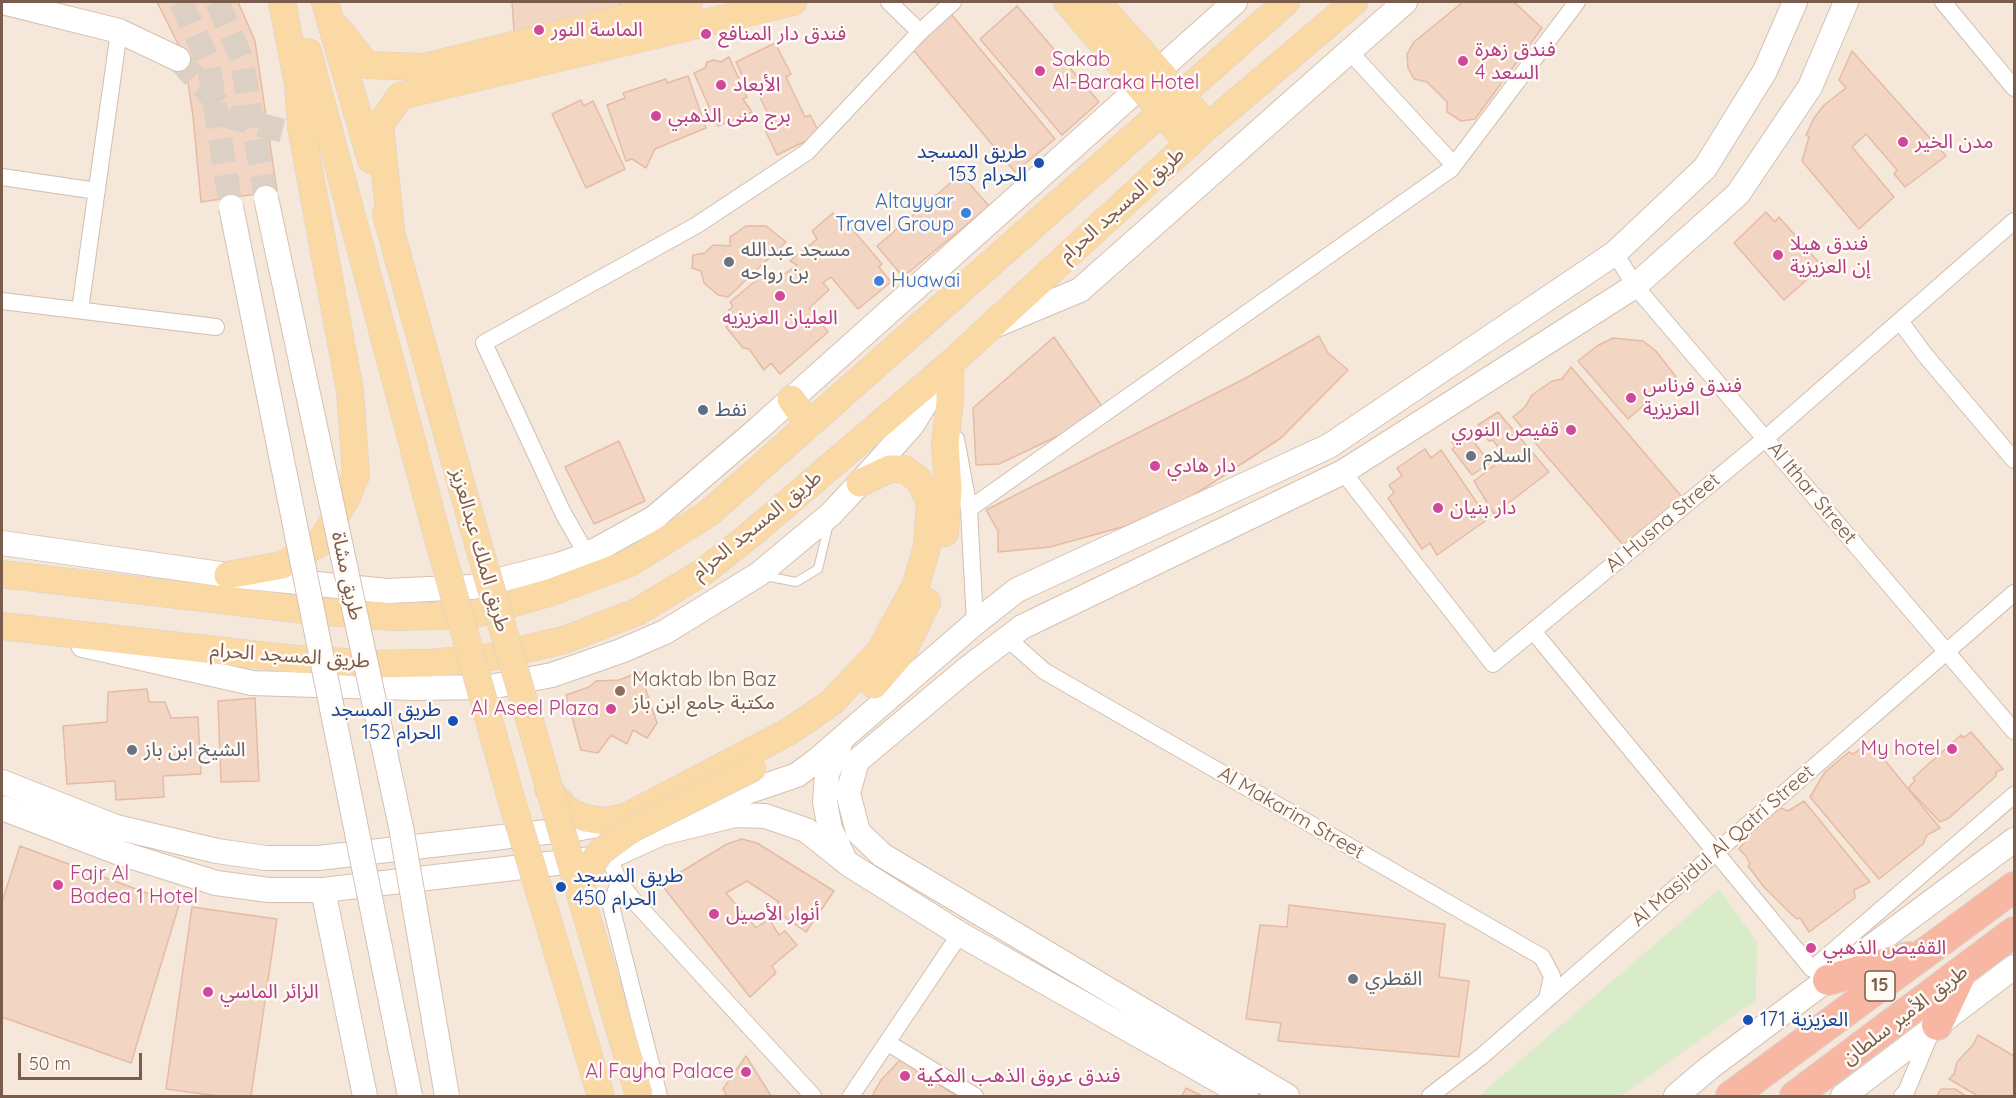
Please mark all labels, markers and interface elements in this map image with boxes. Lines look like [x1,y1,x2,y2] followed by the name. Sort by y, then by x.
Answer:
[551,18,643,42] place label: الماسة النور
[718,22,846,46] place label: فندق دار المنافع
[532,23,546,37] marker: الماسة النور
[699,27,713,41] marker: فندق دار المنافع
[1475,38,1556,85] place label: فندق زهرة السعد 4
[1052,48,1199,95] place label: Sakab Al-Baraka Hotel
[1456,54,1470,68] marker: فندق زهرة السعد 4
[1033,64,1047,78] marker: Sakab Al-Baraka Hotel
[733,73,781,97] place label: الأبعاد
[714,78,728,92] marker: الأبعاد
[668,104,791,128] place label: برج منى الذهبي
[649,109,663,123] marker: برج منى الذهبي
[1915,130,1993,154] place label: مدن الخير
[1896,135,1910,149] marker: مدن الخير
[917,140,1027,187] place label: طريق المسجد الحرام 153
[1054,142,1190,268] street label: طريق المسجد الحرام
[1032,156,1046,170] marker: طريق المسجد الحرام 153
[835,190,954,237] place label: Altayyar Travel Group
[959,206,973,220] marker: Altayyar Travel Group
[1790,232,1871,279] place label: فندق هيلا إن العزيزية
[741,238,851,285] place label: مسجد عبدالله بن رواحه
[1771,248,1785,262] marker: فندق هيلا إن العزيزية
[722,255,736,269] marker: مسجد عبدالله بن رواحه
[891,269,960,293] place label: Huawai
[872,274,886,288] marker: Huawai
[773,289,787,303] marker: العليان العزيزيه
[722,306,838,330] place label: العليان العزيزيه
[1643,374,1742,421] place label: فندق فرناس العزيزية
[1624,391,1638,405] marker: فندق فرناس العزيزية
[715,398,747,422] place label: نفط
[696,403,710,417] marker: نفط
[1451,418,1559,442] place label: قفيص النوري
[1564,423,1578,437] marker: قفيص النوري
[1762,437,1862,549] street label: Al Ithar Street
[1483,444,1532,468] place label: السلام
[1464,449,1478,463] marker: السلام
[1167,454,1236,478] place label: دار هادي
[1148,459,1162,473] marker: دار هادي
[445,465,515,635] street label: طريق الملك عبدالعزيز
[687,465,827,585] street label: طريق المسجد الحرام
[1601,468,1725,578] street label: Al Husna Street
[1450,496,1516,520] place label: دار بنيان
[1431,501,1445,515] marker: دار بنيان
[326,530,368,622] street label: طريق مشاة
[209,638,371,674] street label: طريق المسجد الحرام
[632,668,777,715] place label: Maktab Ibn Baz مكتبة جامع ابن باز
[613,684,627,698] marker: Maktab Ibn Baz مكتبة جامع ابن باز
[471,697,599,721] place label: Al Aseel Plaza
[331,698,441,745] place label: طريق المسجد الحرام 152
[604,702,618,716] marker: Al Aseel Plaza
[446,714,460,728] marker: طريق المسجد الحرام 152
[1861,737,1940,761] place label: My hotel
[144,738,246,762] place label: الشيخ ابن باز
[1945,742,1959,756] marker: My hotel
[125,743,139,757] marker: الشيخ ابن باز
[1627,760,1819,932] street label: Al Masjidul Al Qatri Street
[1214,761,1368,865] street label: Al Makarim Street
[70,862,198,909] place label: Fajr Al Badea 1 Hotel
[573,864,683,911] place label: طريق المسجد الحرام 450
[51,878,65,892] marker: Fajr Al Badea 1 Hotel
[554,880,568,894] marker: طريق المسجد الحرام 450
[726,902,820,926] place label: أنوار الأصيل
[707,907,721,921] marker: أنوار الأصيل
[1823,936,1946,960] place label: القفيص الذهبي
[1804,941,1818,955] marker: القفيص الذهبي
[1837,960,1973,1070] street label: طريق الأمير سلطان
[1365,967,1422,991] place label: القطري
[1865,971,1895,1001] road number: 15
[1346,972,1360,986] marker: القطري
[220,980,319,1004] place label: الزائر الماسي
[201,985,215,999] marker: الزائر الماسي
[1760,1008,1848,1032] place label: العزيزية 171
[1741,1013,1755,1027] marker: العزيزية 171
[21,1041,146,1079] scale bar
[29,1052,71,1075] text: 50 m
[585,1060,734,1084] place label: Al Fayha Palace
[917,1064,1120,1088] place label: فندق عروق الذهب المكية
[739,1065,753,1079] marker: Al Fayha Palace
[898,1069,912,1083] marker: فندق عروق الذهب المكية

